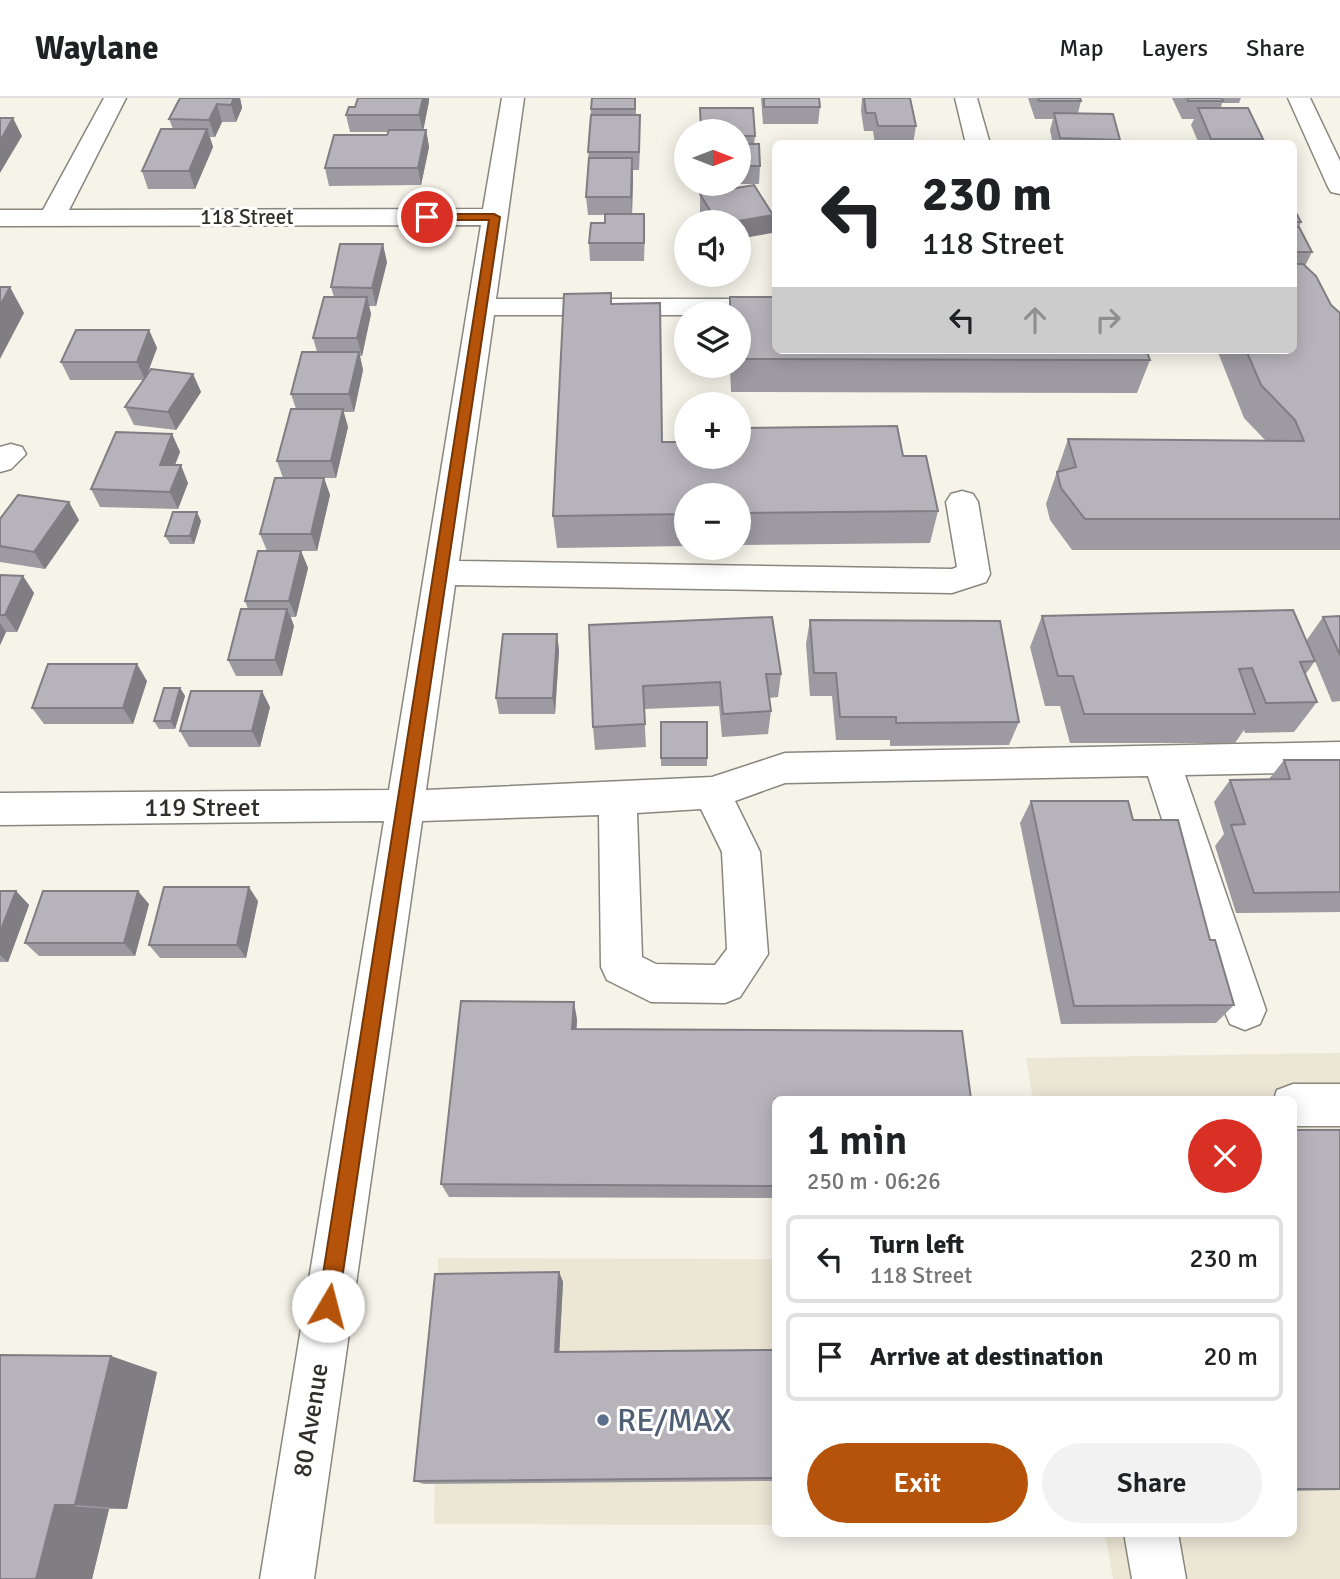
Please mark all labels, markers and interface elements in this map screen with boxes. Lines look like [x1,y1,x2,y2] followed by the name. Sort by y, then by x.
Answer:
[35,28,159,69] text: Waylane
[1059,33,1104,63] text: Map
[1142,33,1208,63] text: Layers
[1246,33,1305,63] text: Share
[674,119,751,196] north arrow
[674,119,751,560] map controls
[922,164,1052,224] text: 230 m
[807,168,898,259] icon: left
[397,187,457,247] pin
[408,198,446,236] icon: arrive
[200,204,294,230] street label: 118 Street
[674,210,751,287] button: sound
[922,224,1064,263] text: 118 Street
[674,301,751,378] button: layers
[943,301,981,339] icon: left
[1016,301,1054,339] icon: ahead
[1089,301,1127,339] icon: right
[674,392,751,469] button: +
[674,483,751,560] button: −
[144,792,260,824] street label: 119 Street
[807,1115,908,1166] text: 1 min
[1188,1119,1262,1193] button: close
[807,1167,941,1196] text: 250 m · 06:26
[870,1229,964,1261] text: Turn left
[811,1240,849,1278] icon: left
[1189,1243,1258,1275] text: 230 m
[870,1261,972,1290] text: 118 Street
[291,1269,365,1343] position arrow
[811,1338,849,1376] icon: arrive
[870,1341,1103,1373] text: Arrive at destination
[1203,1341,1258,1373] text: 20 m
[286,1361,336,1480] street label: 80 Avenue
[617,1401,732,1440] place label: RE/MAX
[595,1412,611,1428] marker: RE/MAX
[807,1443,1028,1523] button: Exit
[1042,1443,1262,1523] button: Share

